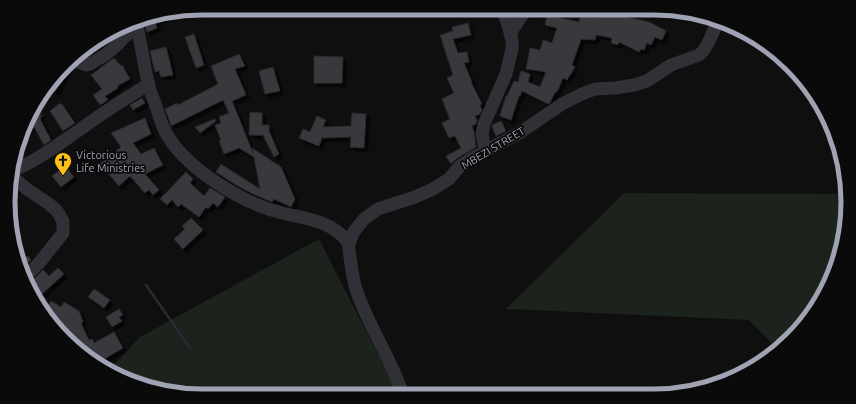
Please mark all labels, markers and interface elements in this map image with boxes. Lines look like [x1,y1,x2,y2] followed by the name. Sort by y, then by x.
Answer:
[459,124,527,172] street label: MBEZI STREET
[76,149,145,174] place label: Victorious Life Ministries
[53,151,73,176] church icon: Victorious Life Ministries

